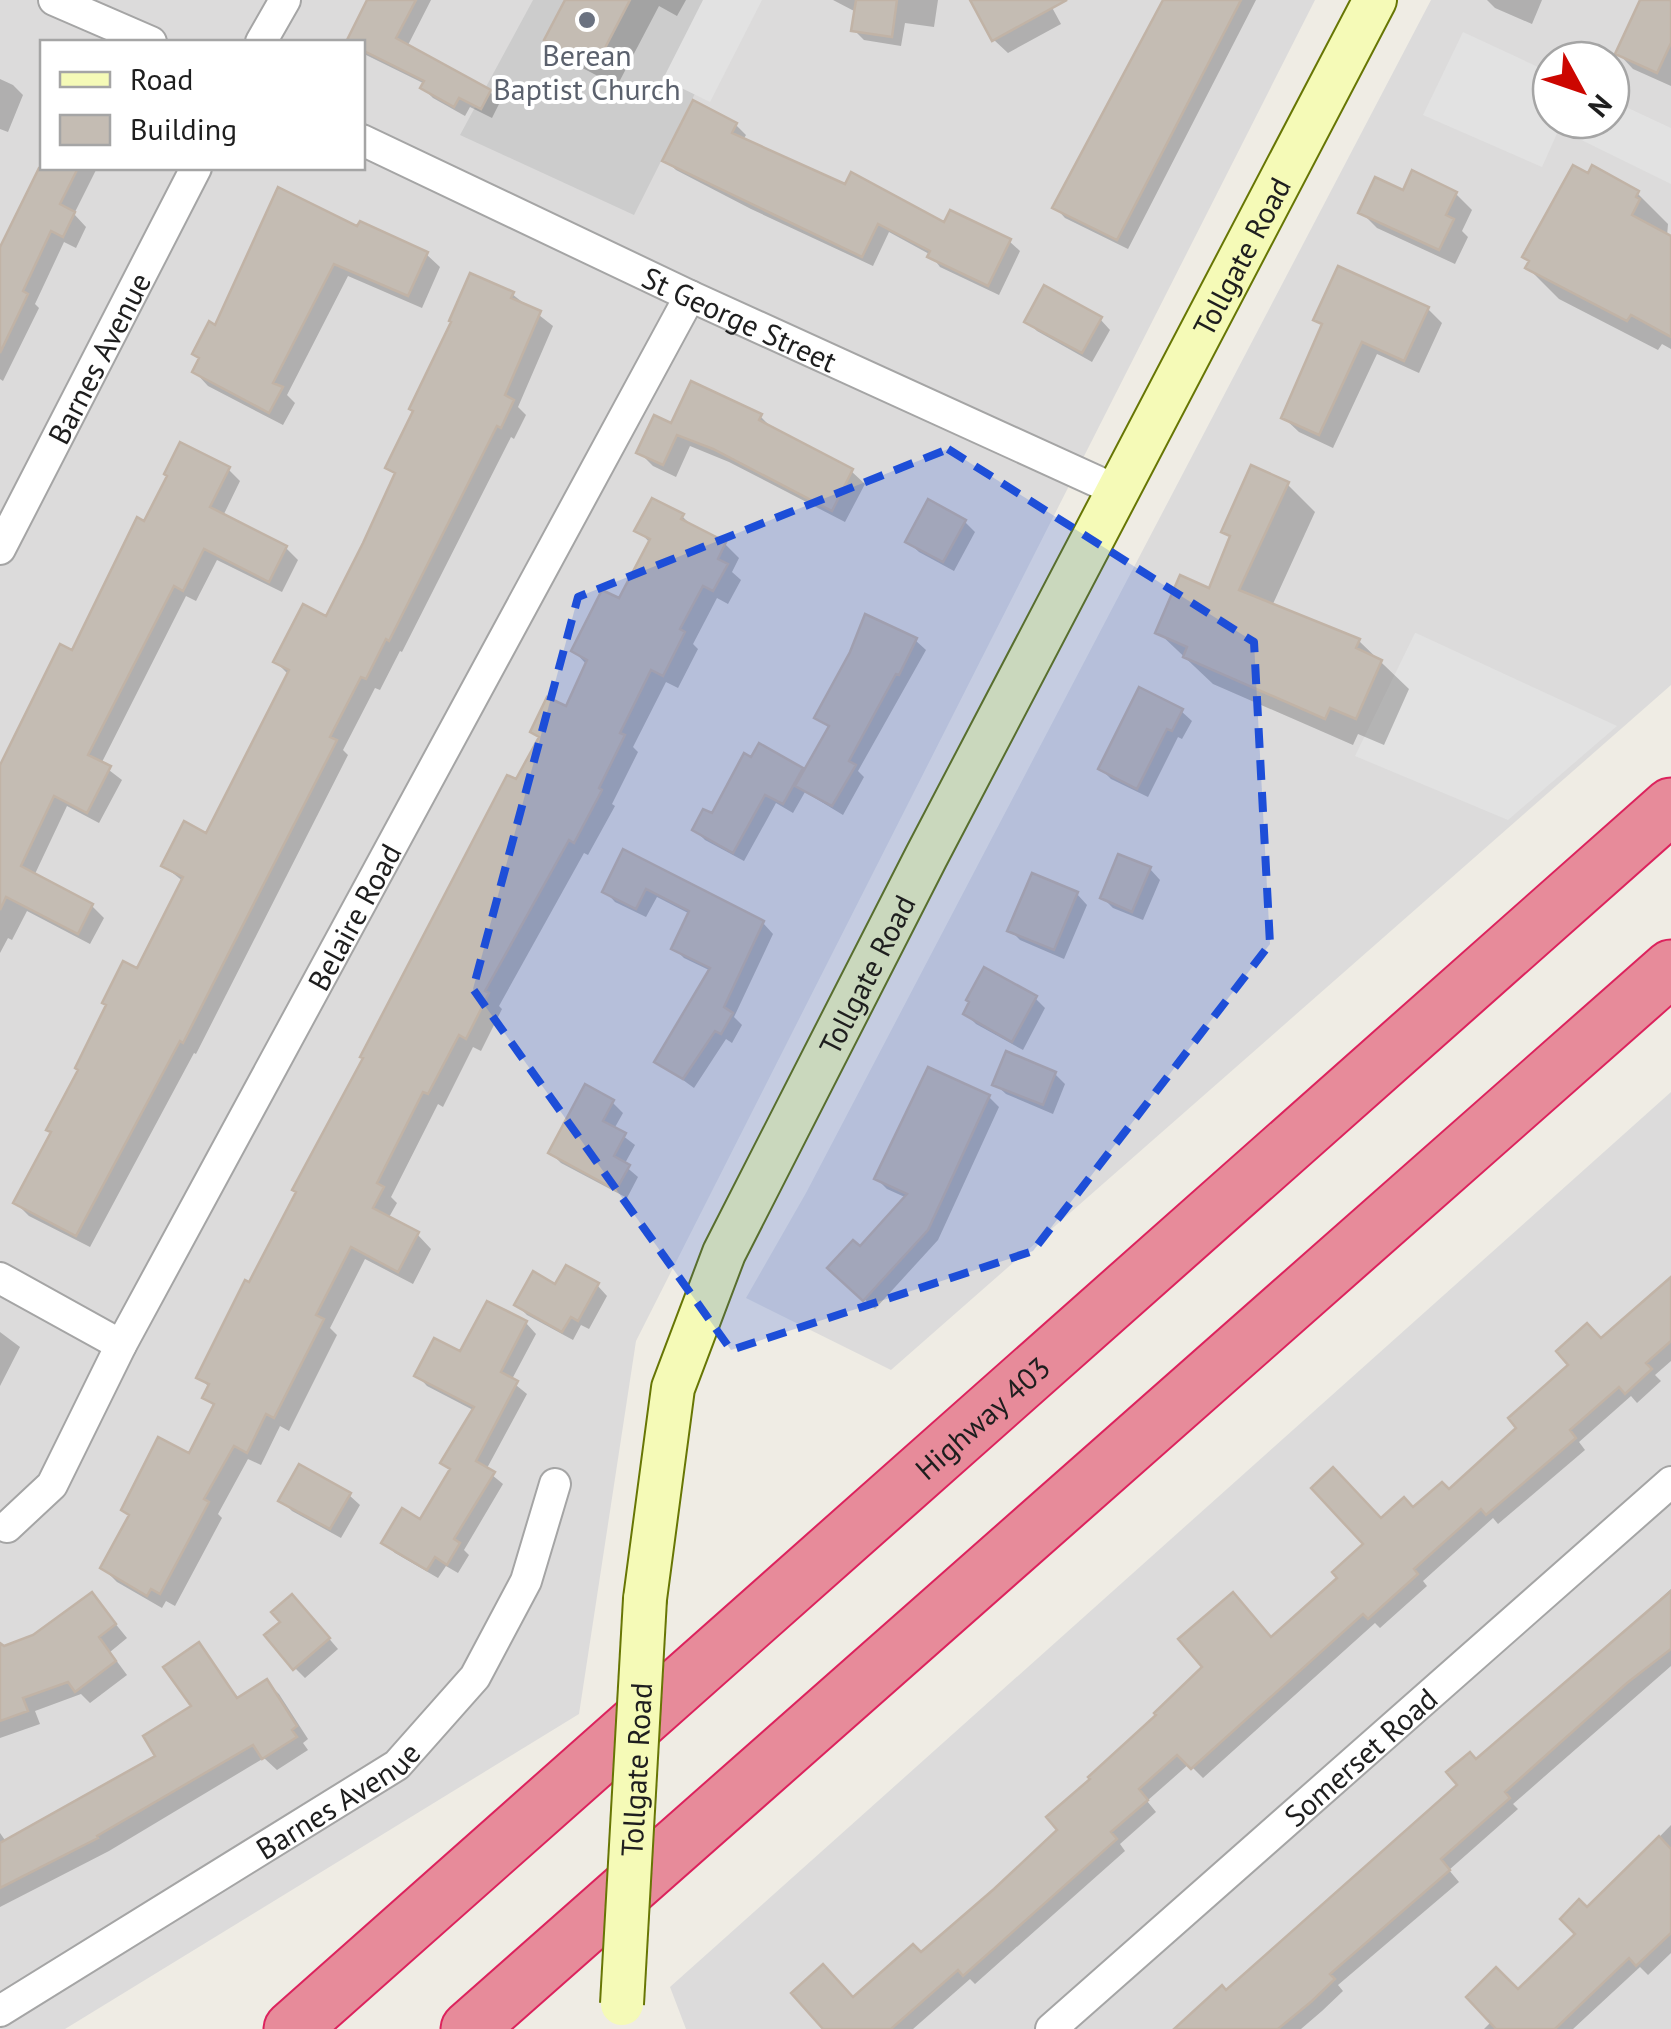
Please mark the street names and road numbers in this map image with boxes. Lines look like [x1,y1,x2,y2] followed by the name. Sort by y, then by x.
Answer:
[1183,170,1298,342] street label: Tollgate Road
[636,257,843,380] street label: St George Street
[38,265,159,450] street label: Barnes Avenue
[298,836,409,997] street label: Belaire Road
[809,888,923,1061] street label: Tollgate Road
[906,1347,1057,1487] street label: Highway 403
[1275,1678,1445,1834] street label: Somerset Road
[611,1681,660,1857] street label: Tollgate Road
[248,1733,428,1867] street label: Barnes Avenue

